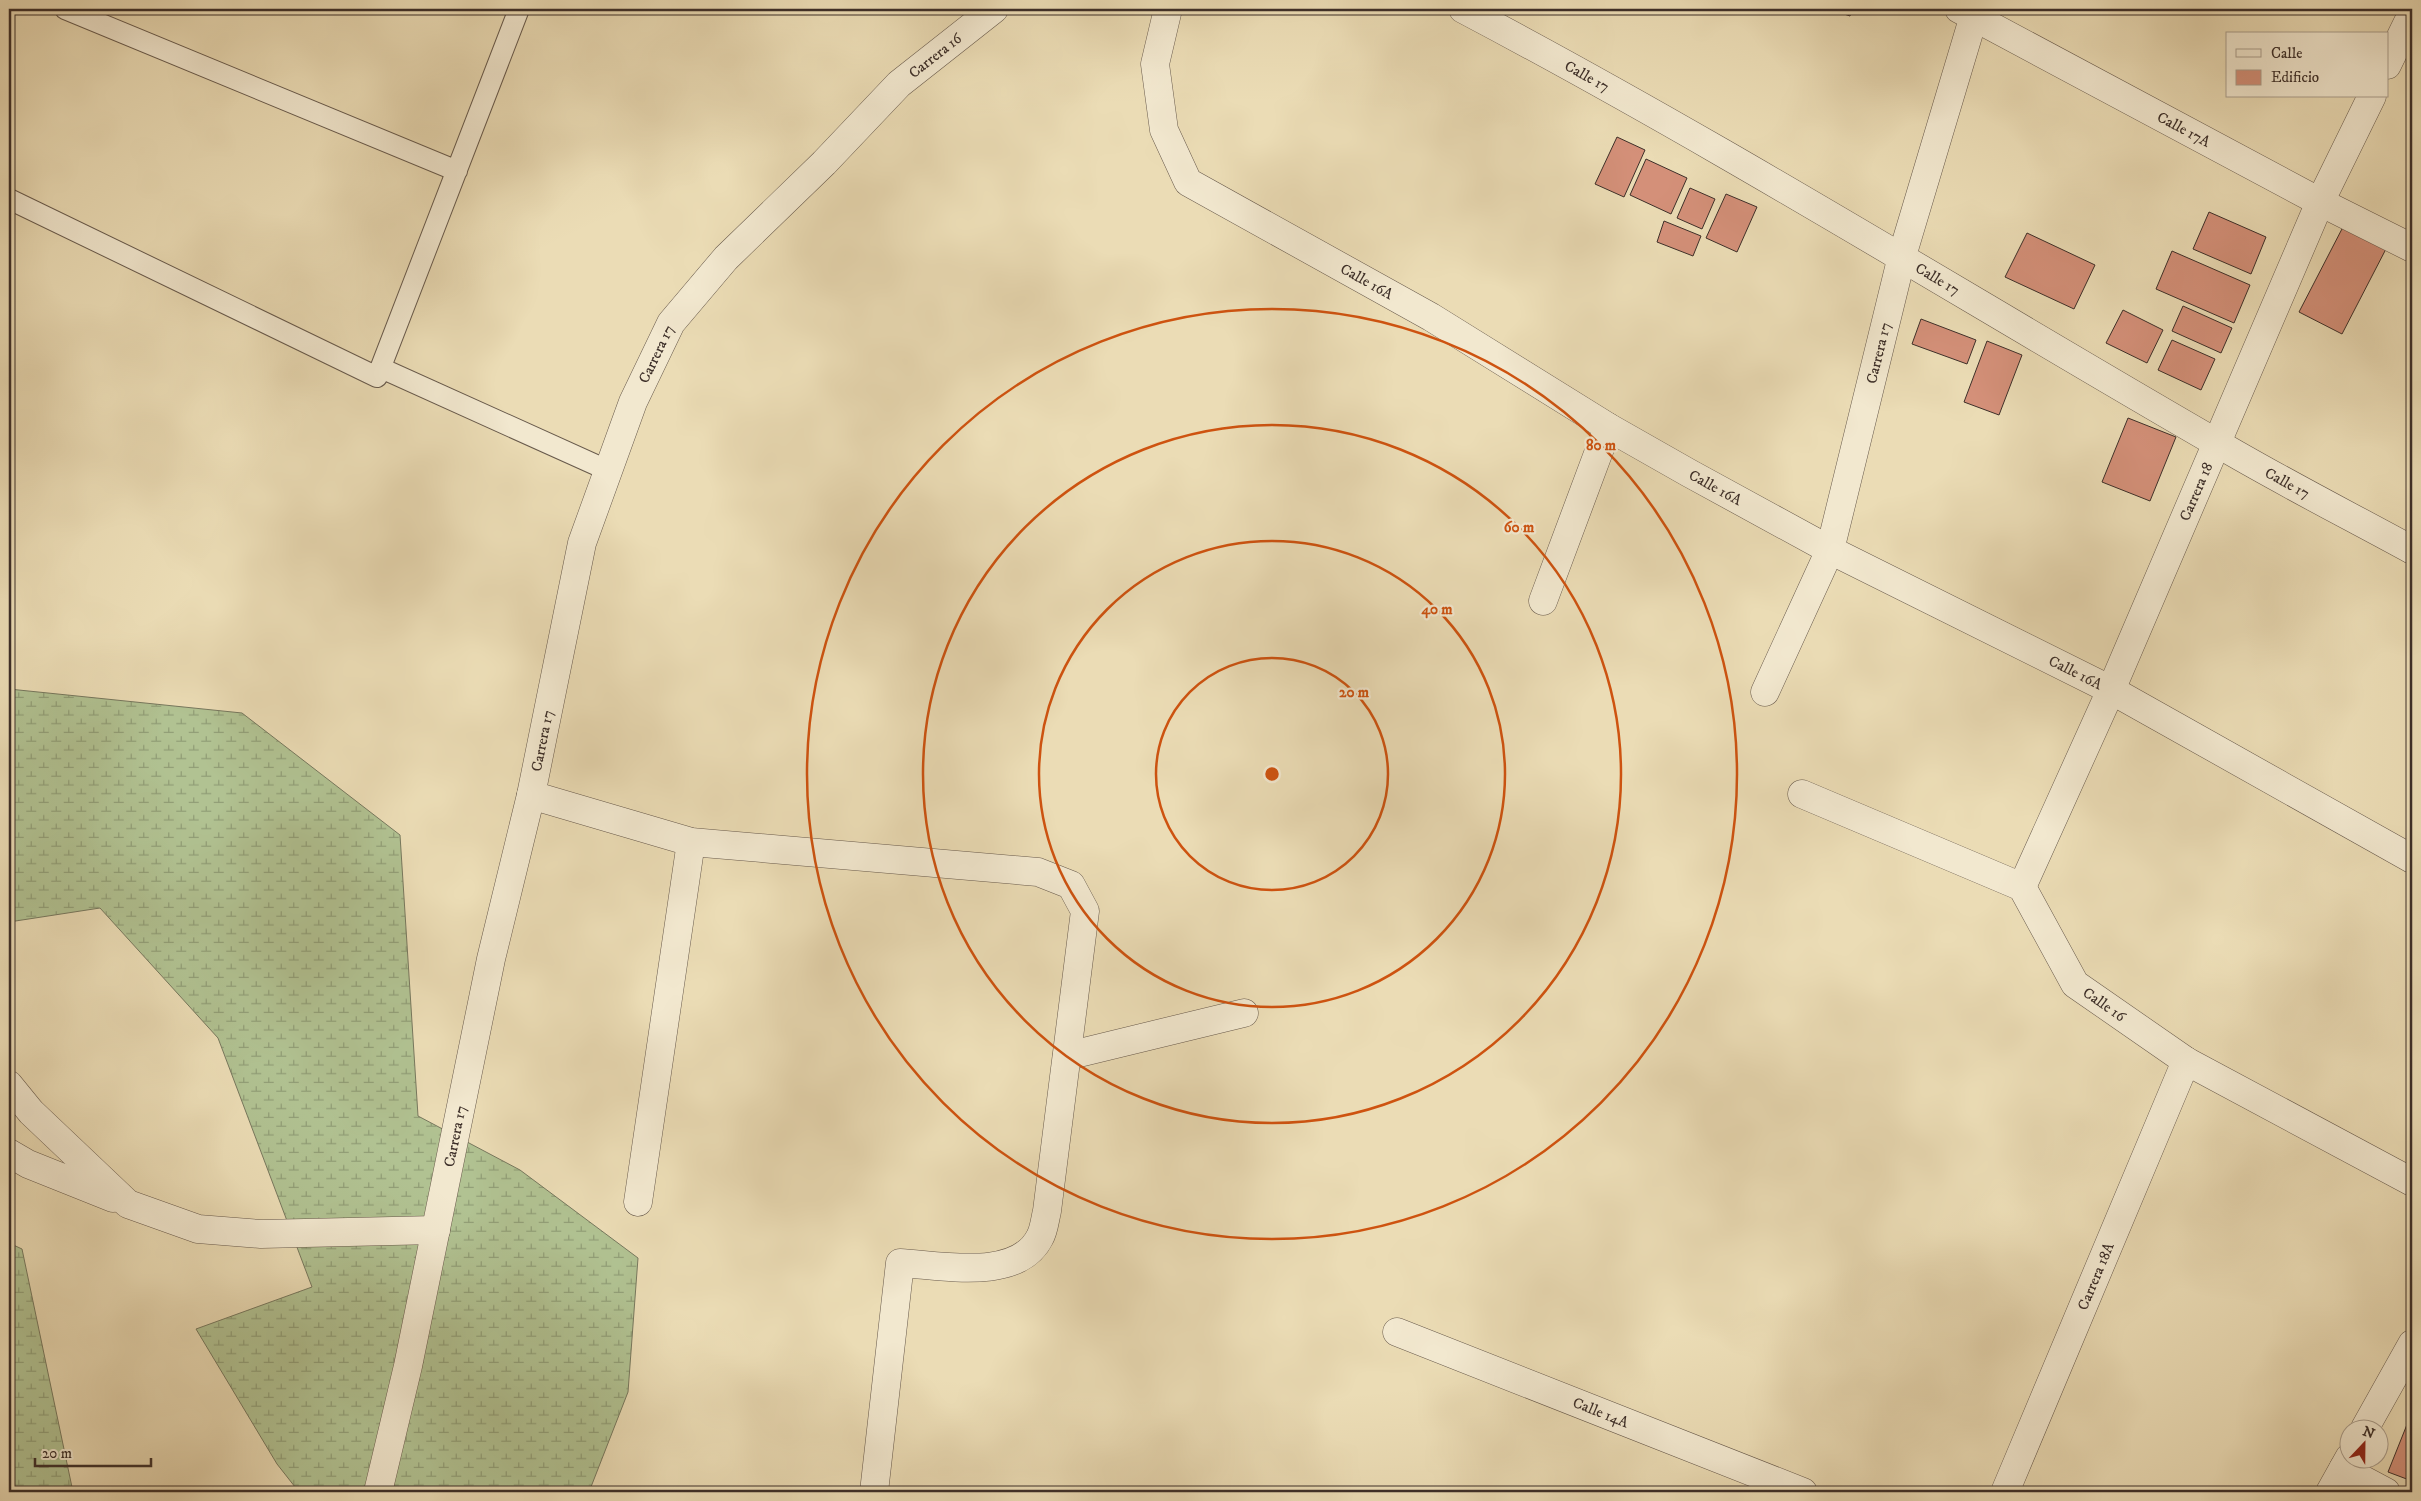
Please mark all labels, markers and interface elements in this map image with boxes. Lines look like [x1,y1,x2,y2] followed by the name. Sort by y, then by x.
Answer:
[905,28,967,83] street label: Carrera 16
[2226,32,2388,98] legend
[2271,44,2303,63] text: Calle
[1561,57,1613,97] street label: Calle 17
[2271,68,2319,87] text: Edificio
[2154,108,2214,152] street label: Calle 17A
[1912,259,1963,300] street label: Calle 17
[1337,260,1397,304] street label: Calle 16A
[1862,320,1895,386] street label: Carrera 17
[634,322,679,386] street label: Carrera 17
[1586,436,1617,455] text: 80 m
[2175,460,2217,524] street label: Carrera 18
[2261,464,2313,503] street label: Calle 17
[1685,466,1745,510] street label: Calle 16A
[1504,518,1535,537] text: 60 m
[1420,600,1453,619] text: 40 m
[2045,651,2106,694] street label: Calle 16A
[1339,683,1370,702] text: 20 m
[527,708,558,773] street label: Carrera 17
[1263,765,1281,783] centre of rings
[2079,983,2130,1027] street label: Calle 16
[440,1104,471,1169] street label: Carrera 17
[2073,1239,2119,1313] street label: Carrera 18A
[1570,1393,1632,1432] street label: Calle 14A
[2338,1418,2388,1468] north arrow
[2360,1422,2378,1444] text: N
[35,1436,151,1468] scale bar
[42,1444,72,1463] text: 20 m

